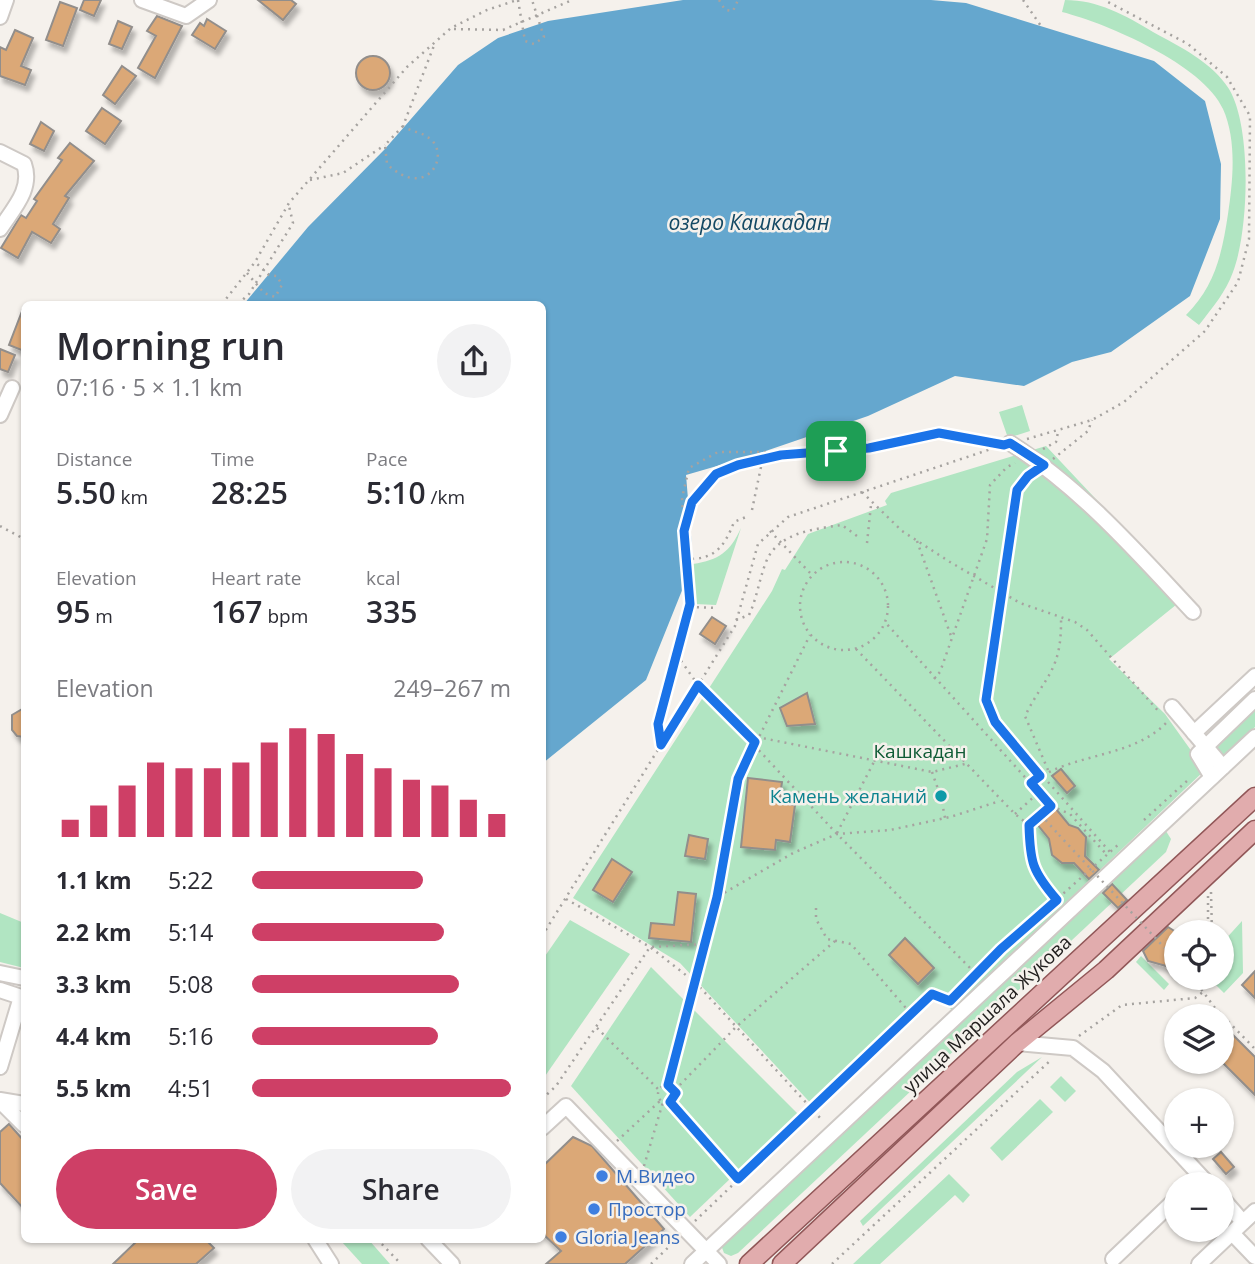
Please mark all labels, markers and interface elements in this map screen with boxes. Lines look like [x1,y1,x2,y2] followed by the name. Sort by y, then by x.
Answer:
[668,208,830,236] water label: озеро Кашкадан
[56,319,285,371] text: Morning run
[437,324,511,398] button: share
[56,371,243,403] text: 07:16 · 5 × 1.1 km
[806,421,866,481] pin
[817,432,855,470] icon: arrive
[56,446,132,472] text: Distance
[211,446,255,472] text: Time
[366,446,408,472] text: Pace
[56,472,116,513] text: 5.50
[211,472,288,513] text: 28:25
[366,472,426,513] text: 5:10
[116,484,148,510] text: km
[426,484,465,510] text: /km
[56,565,137,591] text: Elevation
[211,565,301,591] text: Heart rate
[366,565,400,591] text: kcal
[56,591,90,632] text: 95
[211,591,262,632] text: 167
[366,591,417,632] text: 335
[90,603,113,629] text: m
[262,603,308,629] text: bpm
[56,672,154,704] text: Elevation
[393,672,511,704] text: 249–267 m
[874,738,966,764] park label: Кашкадан
[770,783,927,809] place label: Камень желаний
[933,788,949,804] marker: Камень желаний
[56,864,132,896] text: 1.1 km
[168,864,214,896] text: 5:22
[56,916,132,948] text: 2.2 km
[168,916,214,948] text: 5:14
[1164,920,1234,1242] map controls
[1164,920,1234,990] button: locate
[897,929,1077,1099] street label: улица Маршала Жукова
[56,968,132,1000] text: 3.3 km
[168,968,214,1000] text: 5:08
[1164,1004,1234,1074] button: layers
[56,1020,132,1052] text: 4.4 km
[168,1020,214,1052] text: 5:16
[56,1072,132,1104] text: 5.5 km
[168,1072,214,1104] text: 4:51
[1164,1088,1234,1158] button: +
[56,1149,277,1229] button: Save
[291,1149,511,1229] button: Share
[616,1163,695,1189] place label: М.Видео
[594,1168,610,1184] marker: М.Видео
[1164,1172,1234,1242] button: −
[608,1196,686,1222] place label: Простор
[586,1201,602,1217] marker: Простор
[575,1224,680,1250] place label: Gloria Jeans
[553,1229,569,1245] marker: Gloria Jeans

